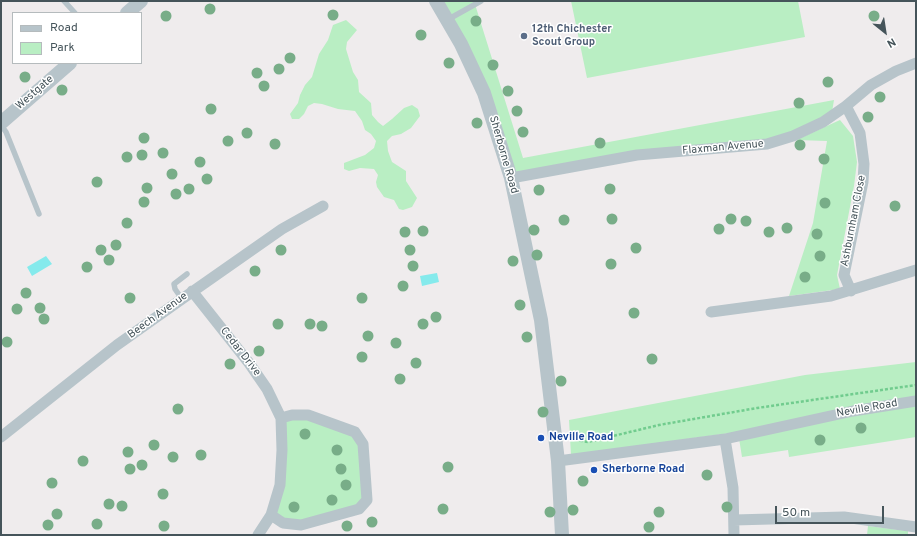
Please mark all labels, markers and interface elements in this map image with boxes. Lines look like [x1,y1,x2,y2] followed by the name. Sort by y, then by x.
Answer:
[12,12,142,64] legend
[865,12,905,52] north arrow
[50,20,78,36] text: Road
[532,23,612,49] place label: 12th Chichester Scout Group
[519,31,529,41] marker: 12th Chichester Scout Group
[884,34,898,50] text: N
[50,40,75,56] text: Park
[13,73,57,113] street label: Westgate
[486,115,520,195] street label: Sherborne Road
[682,138,764,158] street label: Flaxman Avenue
[839,174,869,268] street label: Ashburnham Close
[126,290,190,342] street label: Beech Avenue
[217,325,263,379] street label: Cedar Drive
[835,397,899,421] street label: Neville Road
[549,431,613,445] place label: Neville Road
[536,433,546,443] marker: Neville Road
[602,463,684,477] place label: Sherborne Road
[589,465,599,475] marker: Sherborne Road
[777,498,886,524] scale bar
[782,505,810,521] text: 50 m

